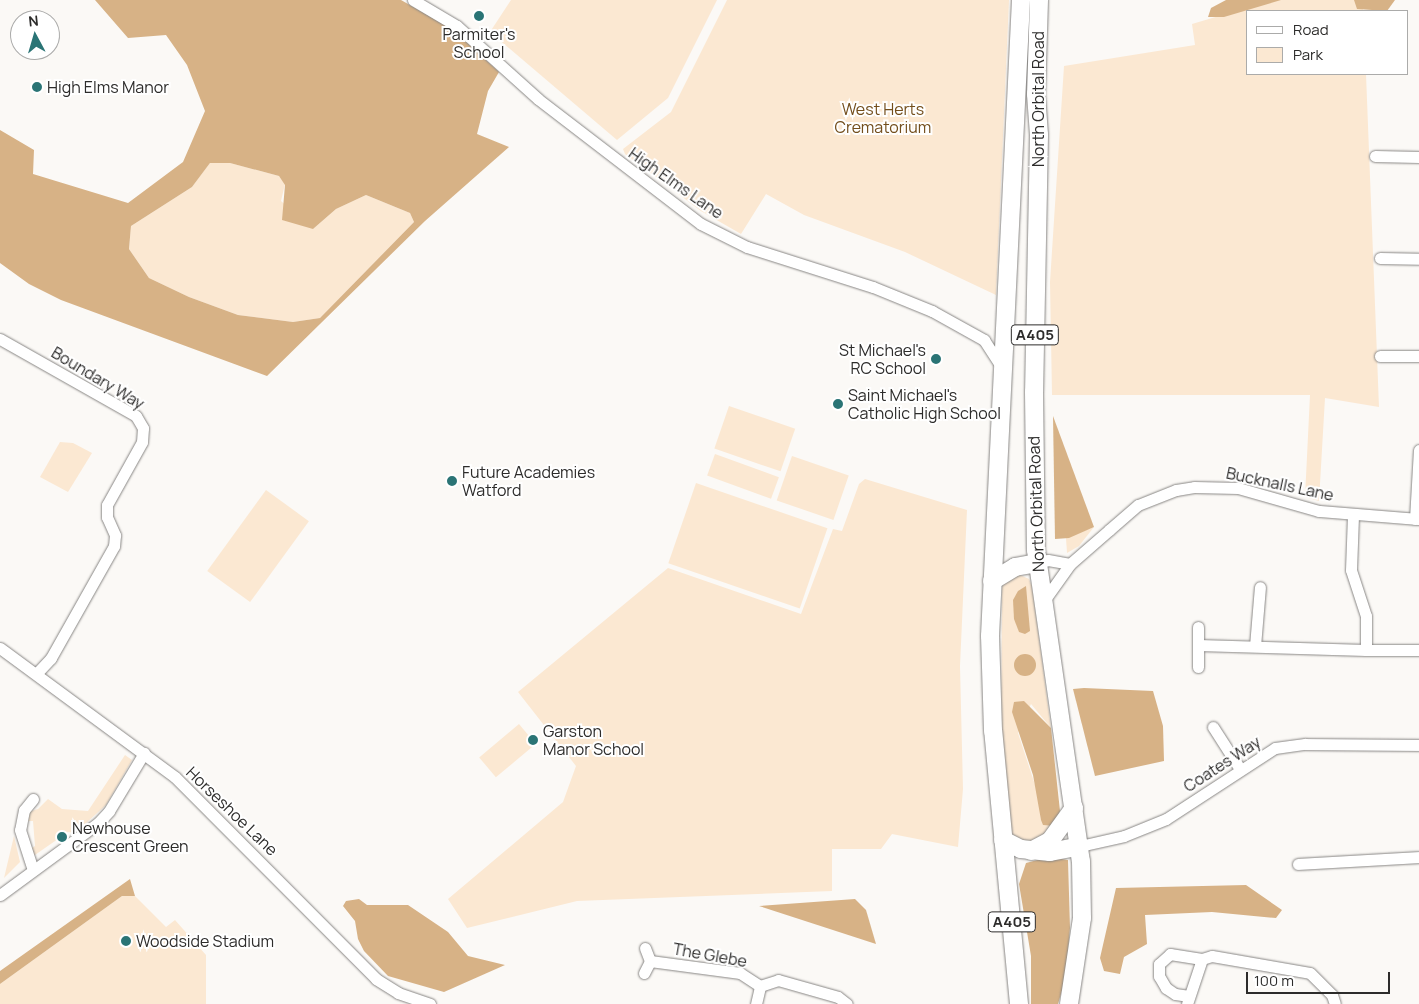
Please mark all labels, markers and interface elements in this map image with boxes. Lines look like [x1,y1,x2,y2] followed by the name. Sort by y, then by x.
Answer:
[10,10,60,60] north arrow
[473,10,485,22] marker: Parmiter's School
[1246,10,1409,75] legend
[27,11,39,31] text: N
[1293,19,1329,40] text: Road
[443,24,515,62] place label: Parmiter's School
[1028,31,1048,167] street label: North Orbital Road
[1293,44,1323,65] text: Park
[47,77,169,97] place label: High Elms Manor
[31,81,43,93] marker: High Elms Manor
[835,99,931,137] park label: West Herts Crematorium
[625,143,727,223] street label: High Elms Lane
[1010,322,1060,348] road number: A405
[839,340,926,378] place label: St Michael's RC School
[48,343,148,413] street label: Boundary Way
[930,353,942,365] marker: St Michael's RC School
[848,385,1001,423] place label: Saint Michael's Catholic High School
[832,398,844,410] marker: Saint Michael's Catholic High School
[1024,436,1048,572] street label: North Orbital Road
[462,462,595,500] place label: Future Academies Watford
[1224,463,1336,505] street label: Bucknalls Lane
[446,475,458,487] marker: Future Academies Watford
[543,721,644,759] place label: Garston Manor School
[1180,732,1264,796] street label: Coates Way
[527,734,539,746] marker: Garston Manor School
[182,763,282,859] street label: Horseshoe Lane
[72,818,189,856] place label: Newhouse Crescent Green
[56,831,68,843] marker: Newhouse Crescent Green
[987,910,1037,934] road number: A405
[136,931,274,951] place label: Woodside Stadium
[120,935,132,947] marker: Woodside Stadium
[672,939,748,971] street label: The Glebe
[1249,962,1393,994] scale bar
[1254,970,1294,991] text: 100 m

